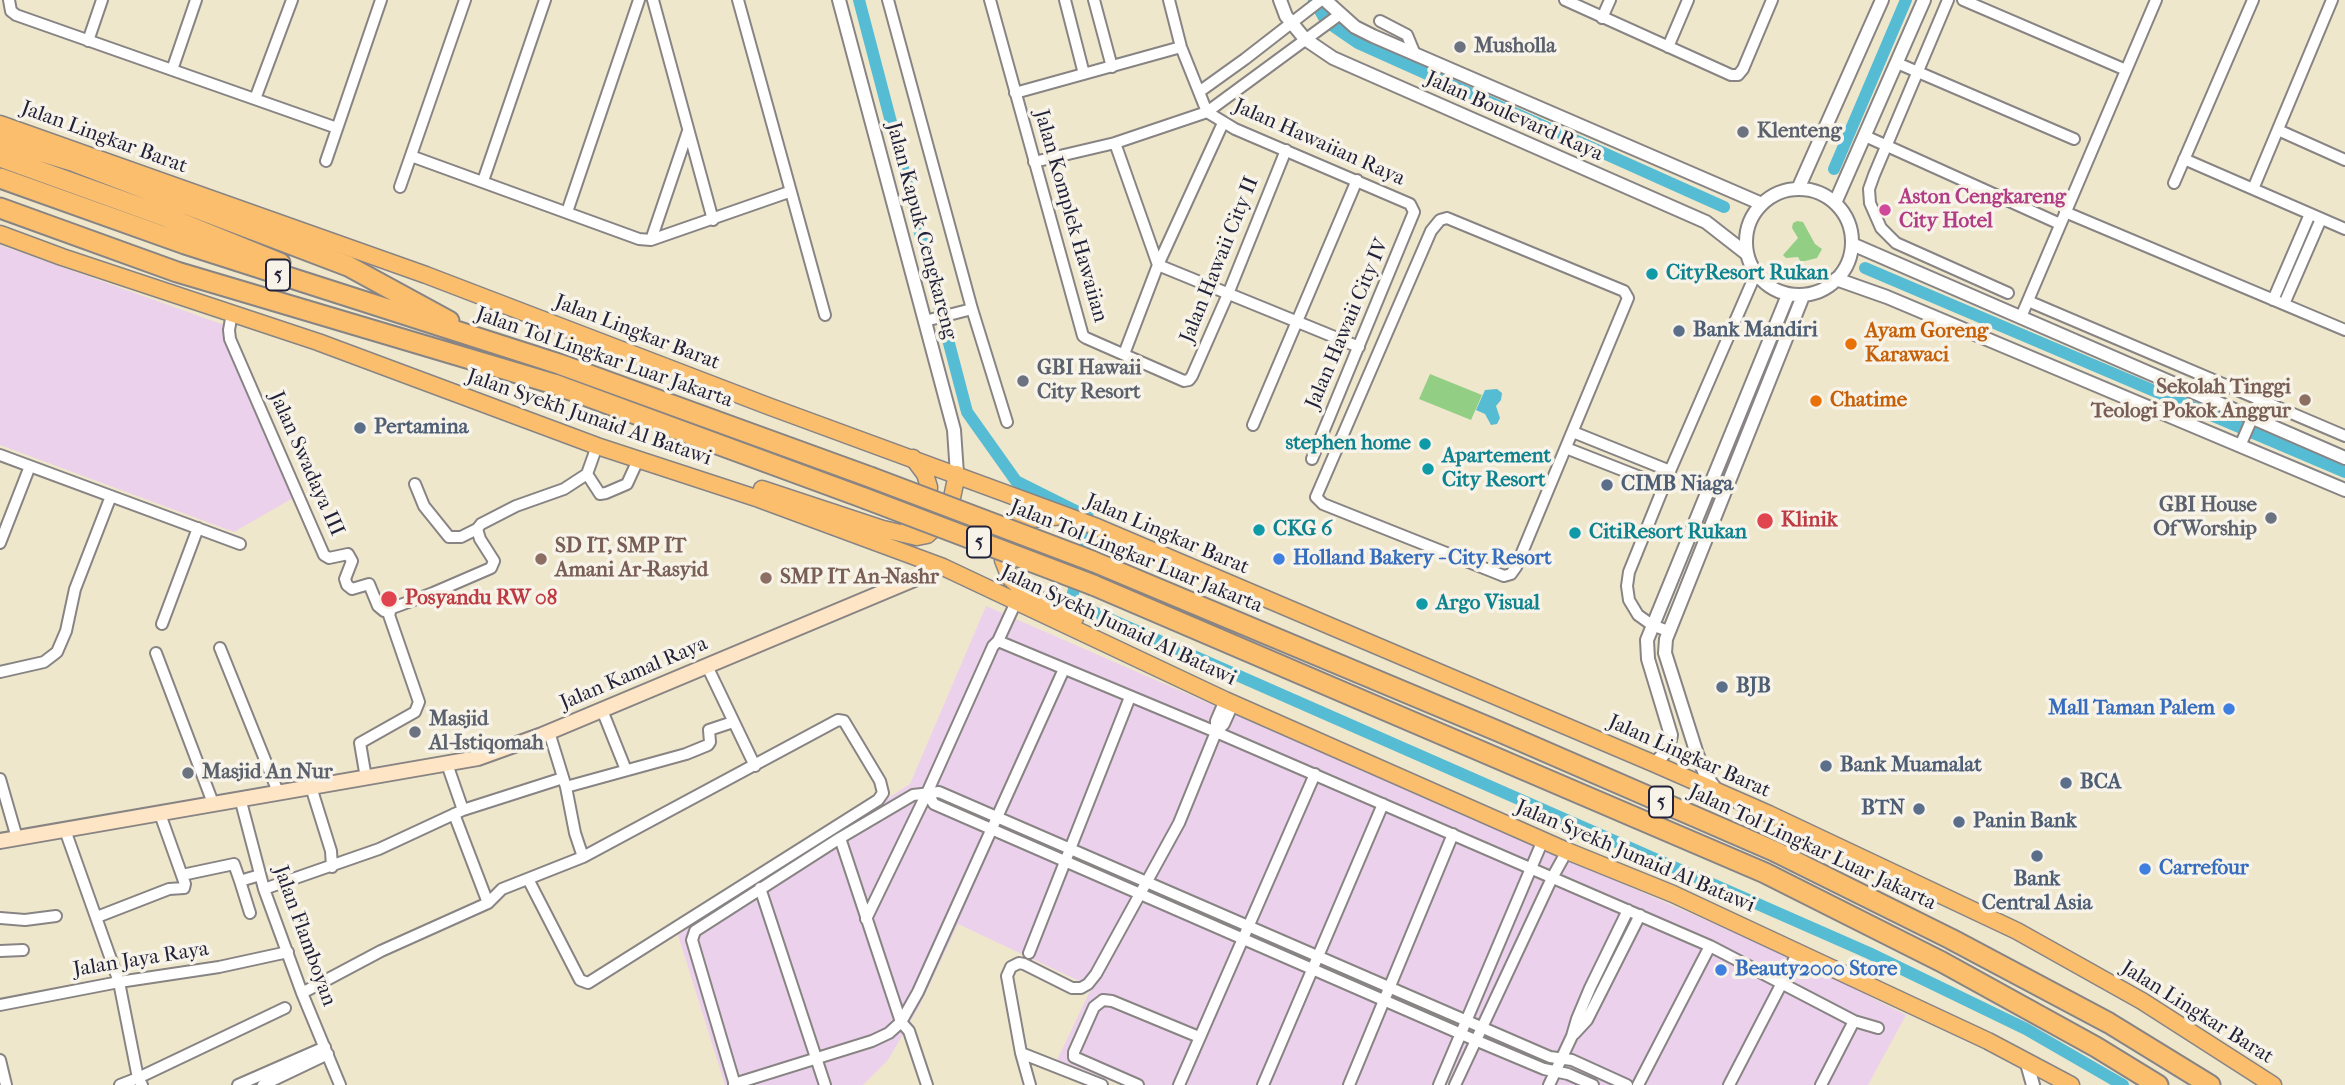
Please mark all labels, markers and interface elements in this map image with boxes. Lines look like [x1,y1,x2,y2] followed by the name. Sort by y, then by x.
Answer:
[1474,34,1556,60] place label: Musholla
[1452,39,1468,55] marker: Musholla
[1421,67,1607,167] street label: Jalan Boulevard Raya
[1229,94,1409,192] street label: Jalan Hawaiian Raya
[17,96,191,180] street label: Jalan Lingkar Barat
[1028,107,1112,325] street label: Jalan Komplek Hawaiian
[1757,119,1842,145] place label: Klenteng
[880,120,962,342] street label: Jalan Kapuk Cengkareng
[1735,124,1751,140] marker: Klenteng
[1175,173,1265,347] street label: Jalan Hawaii City II
[1899,185,2066,235] place label: Aston Cengkareng City Hotel
[1877,202,1893,218] marker: Aston Cengkareng City Hotel
[1301,235,1395,413] street label: Jalan Hawaii City IV
[266,260,290,290] road number: 5
[1666,261,1829,287] place label: CityResort Rukan
[1644,266,1660,282] marker: CityResort Rukan
[551,290,723,376] street label: Jalan Lingkar Barat
[472,302,736,414] street label: Jalan Tol Lingkar Luar Jakarta
[1693,318,1818,344] place label: Bank Mandiri
[1865,319,1988,369] place label: Ayam Goreng Karawaci
[1671,323,1687,339] marker: Bank Mandiri
[1843,336,1859,352] marker: Ayam Goreng Karawaci
[1037,356,1142,406] place label: GBI Hawaii City Resort
[463,364,715,472] street label: Jalan Syekh Junaid Al Batawi
[1015,373,1031,389] marker: GBI Hawaii City Resort
[2091,375,2291,425] place label: Sekolah Tinggi Teologi Pokok Anggur
[263,388,349,540] street label: Jalan Swadaya III
[1830,388,1907,414] place label: Chatime
[2297,392,2313,408] marker: Sekolah Tinggi Teologi Pokok Anggur
[1808,393,1824,409] marker: Chatime
[374,415,468,441] place label: Pertamina
[352,420,368,436] marker: Pertamina
[1285,431,1411,457] place label: stephen home
[1417,436,1433,452] marker: stephen home
[1442,444,1551,494] place label: Apartement City Resort
[1420,461,1436,477] marker: Apartement City Resort
[1621,472,1733,498] place label: CIMB Niaga
[1599,477,1615,493] marker: CIMB Niaga
[1082,489,1252,581] street label: Jalan Lingkar Barat
[2153,493,2257,543] place label: GBI House Of Worship
[1006,495,1266,619] street label: Jalan Tol Lingkar Luar Jakarta
[1781,508,1837,534] place label: Klinik
[2263,510,2279,526] marker: GBI House Of Worship
[1755,511,1775,531] marker: Klinik
[1273,517,1332,543] place label: CKG 6
[1589,520,1747,546] place label: CitiResort Rukan
[1251,522,1267,538] marker: CKG 6
[1567,525,1583,541] marker: CitiResort Rukan
[967,526,991,558] road number: 5
[555,534,708,584] place label: SD IT, SMP IT Amani Ar-Rasyid
[1293,546,1551,572] place label: Holland Bakery - City Resort
[533,551,549,567] marker: SD IT, SMP IT Amani Ar-Rasyid
[1271,551,1287,567] marker: Holland Bakery - City Resort
[996,560,1240,692] street label: Jalan Syekh Junaid Al Batawi
[780,565,939,591] place label: SMP IT An-Nashr
[758,570,774,586] marker: SMP IT An-Nashr
[405,586,557,612] place label: Posyandu RW 08
[379,589,399,609] marker: Posyandu RW 08
[1436,591,1540,617] place label: Argo Visual
[1414,596,1430,612] marker: Argo Visual
[557,632,711,716] street label: Jalan Kamal Raya
[1736,674,1771,700] place label: BJB
[1714,679,1730,695] marker: BJB
[2048,696,2215,722] place label: Mall Taman Palem
[2221,701,2237,717] marker: Mall Taman Palem
[429,707,544,757] place label: Masjid Al-Istiqomah
[1604,710,1774,804] street label: Jalan Lingkar Barat
[407,724,423,740] marker: Masjid Al-Istiqomah
[1840,753,1982,779] place label: Bank Muamalat
[1818,758,1834,774] marker: Bank Muamalat
[202,760,333,786] place label: Masjid An Nur
[180,765,196,781] marker: Masjid An Nur
[2080,770,2121,796] place label: BCA
[2058,775,2074,791] marker: BCA
[1684,780,1940,916] street label: Jalan Tol Lingkar Luar Jakarta
[1649,786,1673,818] road number: 5
[1512,795,1758,919] street label: Jalan Syekh Junaid Al Batawi
[1861,796,1905,822] place label: BTN
[1911,801,1927,817] marker: BTN
[1973,809,2077,835] place label: Panin Bank
[1951,814,1967,830] marker: Panin Bank
[2029,848,2045,864] marker: Bank Central Asia
[2159,856,2249,882] place label: Carrefour
[2137,861,2153,877] marker: Carrefour
[267,862,341,1010] street label: Jalan Flamboyan
[1982,867,2092,917] place label: Bank Central Asia
[71,937,211,983] street label: Jalan Jaya Raya
[2116,956,2278,1070] street label: Jalan Lingkar Barat
[1735,957,1897,983] place label: Beauty2000 Store
[1713,962,1729,978] marker: Beauty2000 Store

